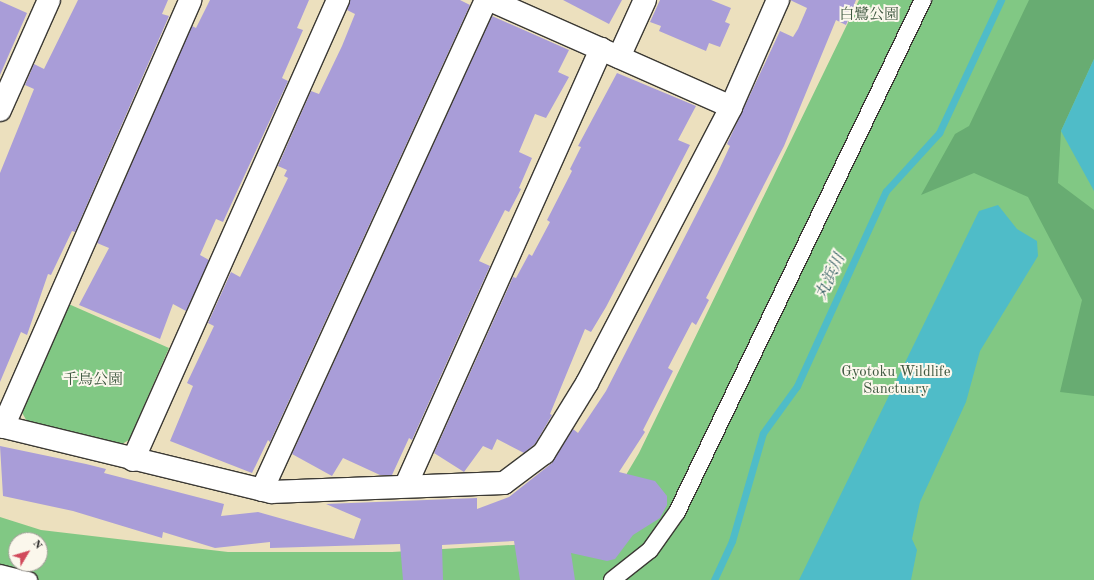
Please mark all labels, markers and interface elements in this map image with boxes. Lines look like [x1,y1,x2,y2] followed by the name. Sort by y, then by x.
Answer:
[839,7,899,25] park label: 白鷺公園
[812,251,850,303] water label: 丸浜川
[841,363,951,398] park label: Gyotoku Wildlife Sanctuary
[63,372,123,390] park label: 千鳥公園
[8,532,48,572] north arrow
[30,538,44,552] text: N

